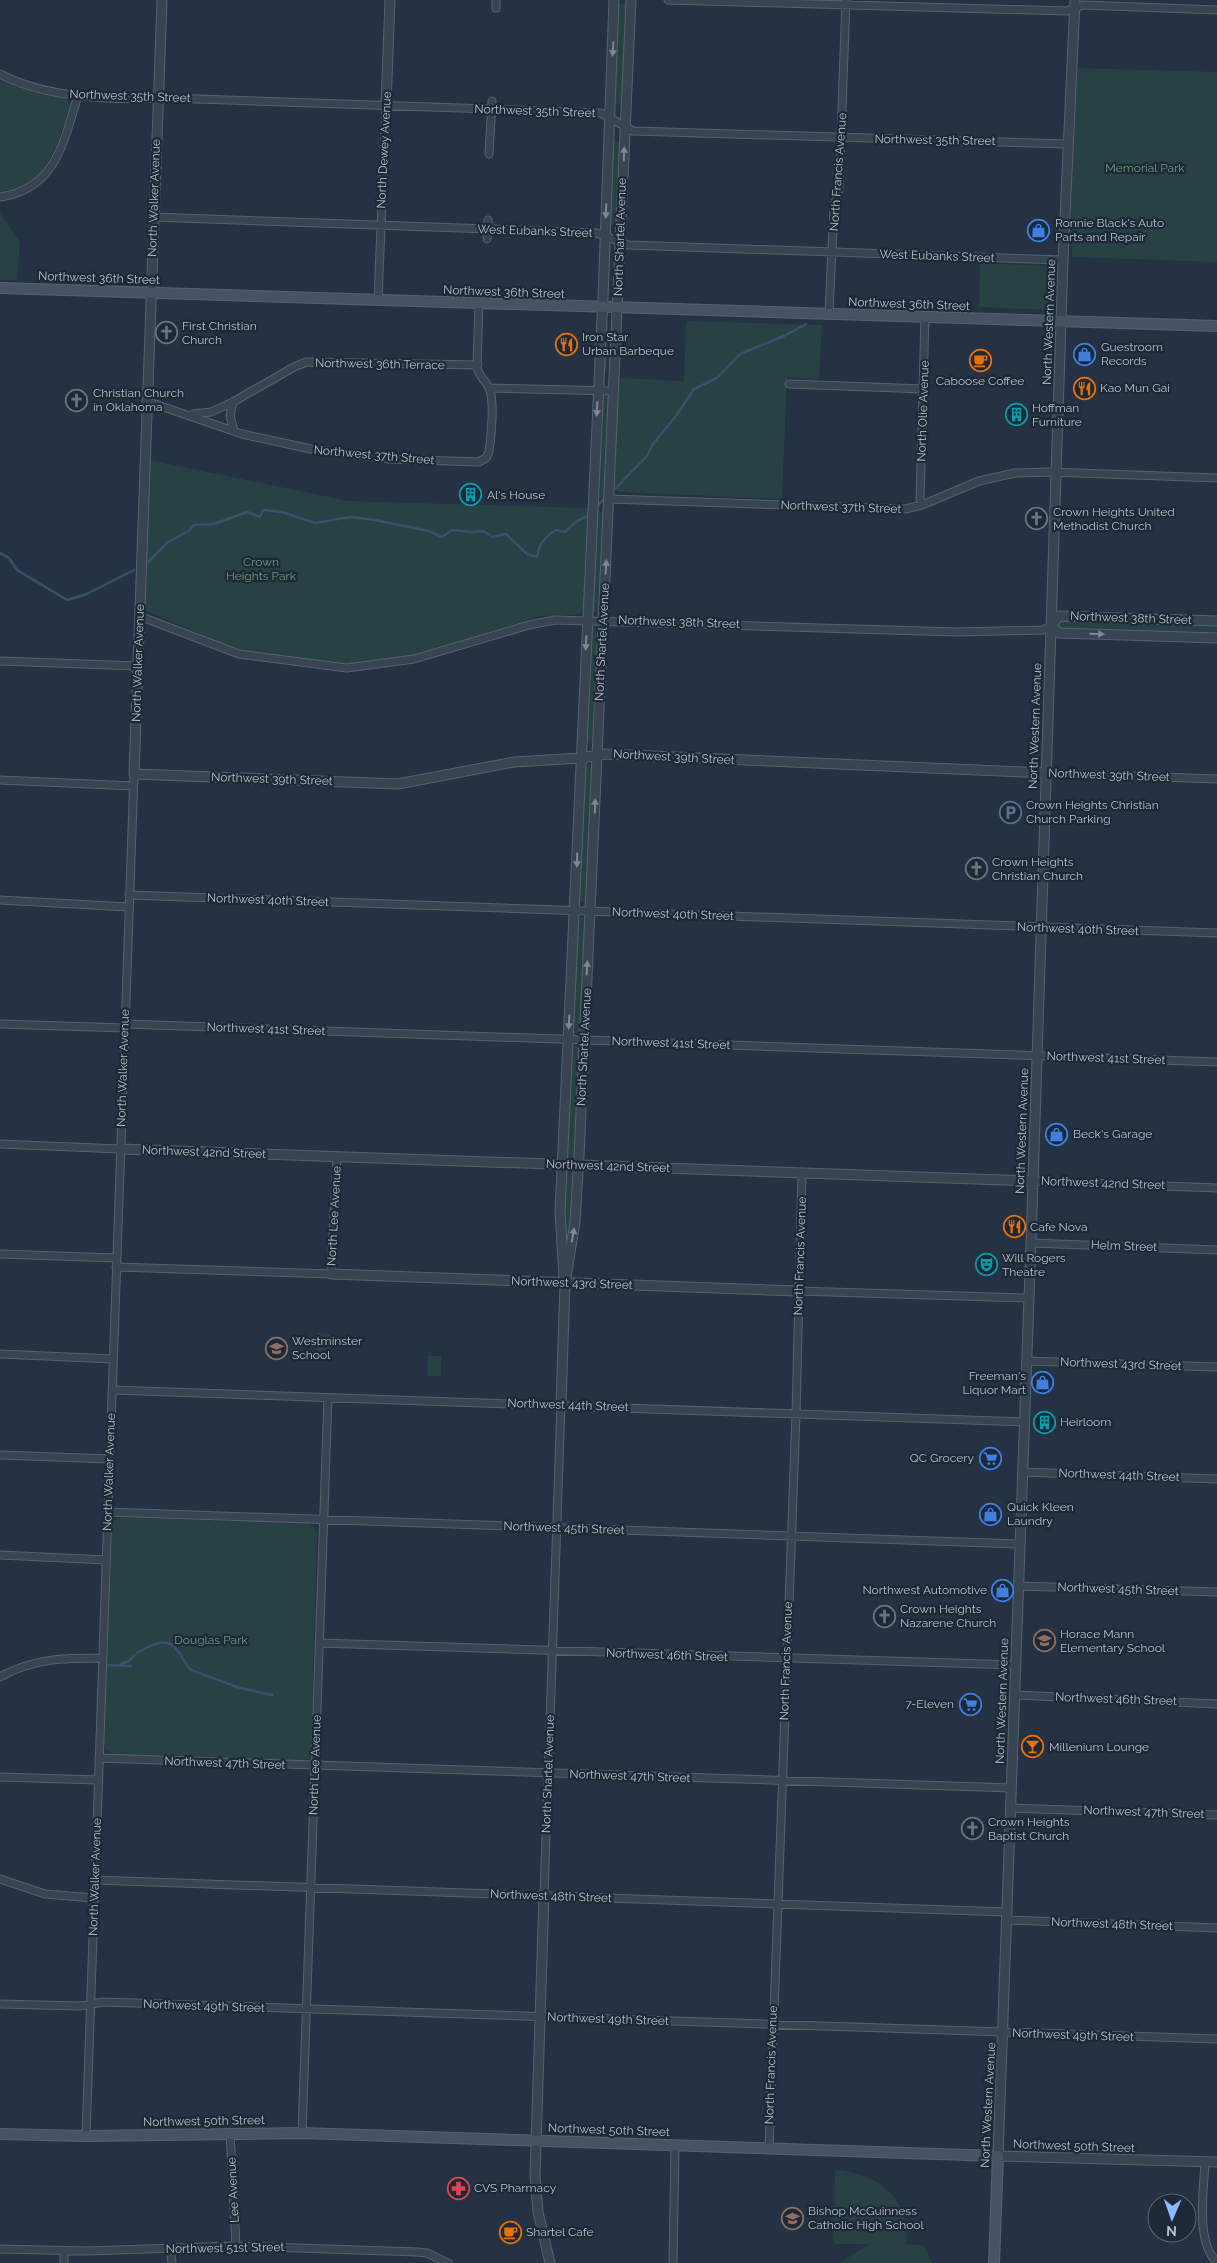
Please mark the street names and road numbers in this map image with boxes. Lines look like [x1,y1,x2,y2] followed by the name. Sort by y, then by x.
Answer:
[69,87,191,105] street label: Northwest 35th Street
[374,91,394,209] street label: North Dewey Avenue
[474,102,596,120] street label: Northwest 35th Street
[827,112,849,232] street label: North Francis Avenue
[874,132,996,148] street label: Northwest 35th Street
[145,139,163,257] street label: North Walker Avenue
[611,178,629,296] street label: North Shartel Avenue
[477,222,593,240] street label: West Eubanks Street
[879,247,995,265] street label: West Eubanks Street
[1040,259,1058,385] street label: North Western Avenue
[38,269,160,287] street label: Northwest 36th Street
[443,283,565,301] street label: Northwest 36th Street
[848,295,970,313] street label: Northwest 36th Street
[315,356,445,372] street label: Northwest 36th Terrace
[914,360,932,462] street label: North Olie Avenue
[313,443,435,467] street label: Northwest 37th Street
[780,498,902,516] street label: Northwest 37th Street
[592,583,612,701] street label: North Shartel Avenue
[129,604,147,722] street label: North Walker Avenue
[1070,609,1192,627] street label: Northwest 38th Street
[618,613,740,631] street label: Northwest 38th Street
[1026,663,1044,789] street label: North Western Avenue
[613,747,735,767] street label: Northwest 39th Street
[1048,766,1170,784] street label: Northwest 39th Street
[211,770,333,788] street label: Northwest 39th Street
[207,891,329,909] street label: Northwest 40th Street
[612,905,734,923] street label: Northwest 40th Street
[1017,920,1139,938] street label: Northwest 40th Street
[574,988,594,1106] street label: North Shartel Avenue
[114,1009,132,1127] street label: North Walker Avenue
[206,1020,326,1038] street label: Northwest 41st Street
[611,1034,731,1052] street label: Northwest 41st Street
[1046,1049,1166,1067] street label: Northwest 41st Street
[1013,1068,1031,1194] street label: North Western Avenue
[142,1143,266,1161] street label: Northwest 42nd Street
[546,1157,670,1175] street label: Northwest 42nd Street
[324,1166,344,1266] street label: North Lee Avenue
[1041,1174,1165,1192] street label: Northwest 42nd Street
[791,1196,809,1316] street label: North Francis Avenue
[1091,1238,1157,1254] street label: Helm Street
[511,1274,633,1292] street label: Northwest 43rd Street
[1060,1355,1182,1373] street label: Northwest 43rd Street
[507,1396,629,1414] street label: Northwest 44th Street
[100,1413,118,1531] street label: North Walker Avenue
[1058,1466,1180,1484] street label: Northwest 44th Street
[503,1519,625,1537] street label: Northwest 45th Street
[1057,1580,1179,1598] street label: Northwest 45th Street
[777,1601,795,1721] street label: North Francis Avenue
[993,1638,1011,1764] street label: North Western Avenue
[606,1646,728,1664] street label: Northwest 46th Street
[1055,1690,1177,1708] street label: Northwest 46th Street
[306,1715,324,1815] street label: North Lee Avenue
[539,1715,557,1833] street label: North Shartel Avenue
[164,1754,286,1772] street label: Northwest 47th Street
[569,1767,691,1785] street label: Northwest 47th Street
[1083,1803,1205,1821] street label: Northwest 47th Street
[86,1818,104,1936] street label: North Walker Avenue
[490,1887,612,1905] street label: Northwest 48th Street
[1051,1915,1173,1933] street label: Northwest 48th Street
[143,1997,265,2015] street label: Northwest 49th Street
[762,2005,780,2125] street label: North Francis Avenue
[547,2010,669,2028] street label: Northwest 49th Street
[1012,2026,1134,2044] street label: Northwest 49th Street
[978,2042,998,2168] street label: North Western Avenue
[143,2113,265,2129] street label: Northwest 50th Street
[548,2121,670,2139] street label: Northwest 50th Street
[1013,2137,1135,2155] street label: Northwest 50th Street
[224,2157,242,2223] street label: Lee Avenue
[166,2240,284,2256] street label: Northwest 51st Street

